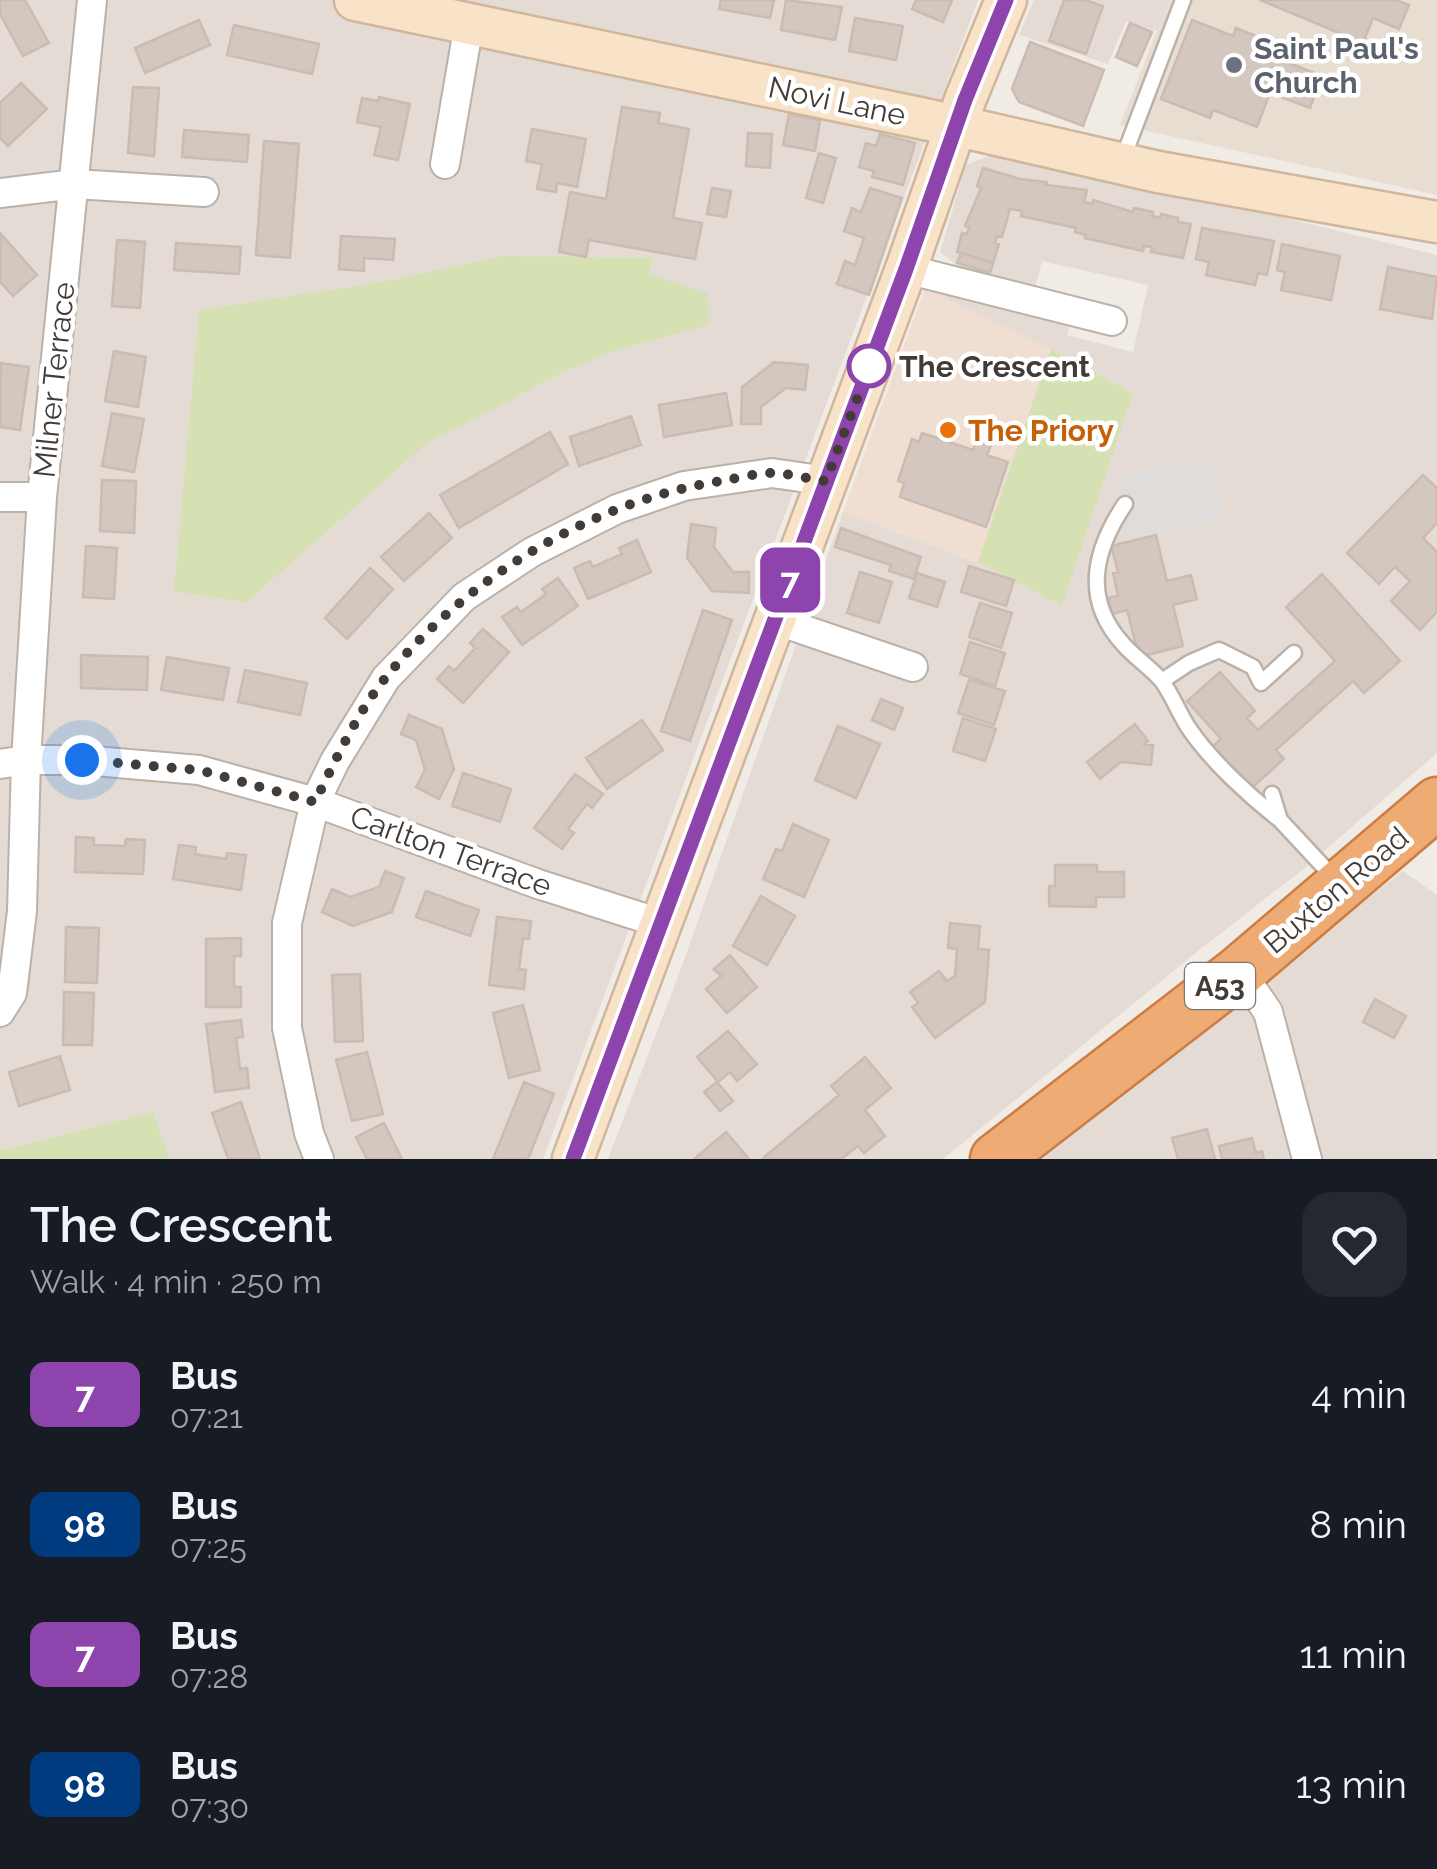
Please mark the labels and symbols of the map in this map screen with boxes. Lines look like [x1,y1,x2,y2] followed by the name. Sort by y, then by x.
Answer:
[1254,31,1419,100] place label: Saint Paul's Church
[1223,54,1245,76] marker: Saint Paul's Church
[765,69,909,133] street label: Novi Lane
[26,280,82,480] street label: Milner Terrace
[848,345,890,387] marker: The Crescent
[899,349,1090,384] place label: The Crescent
[968,413,1115,448] place label: The Priory
[937,419,959,441] marker: The Priory
[758,548,822,612] line badge: 7
[57,735,107,785] your location
[346,798,556,904] street label: Carlton Terrace
[1257,819,1415,961] street label: Buxton Road
[1185,963,1255,1009] road number: A53

